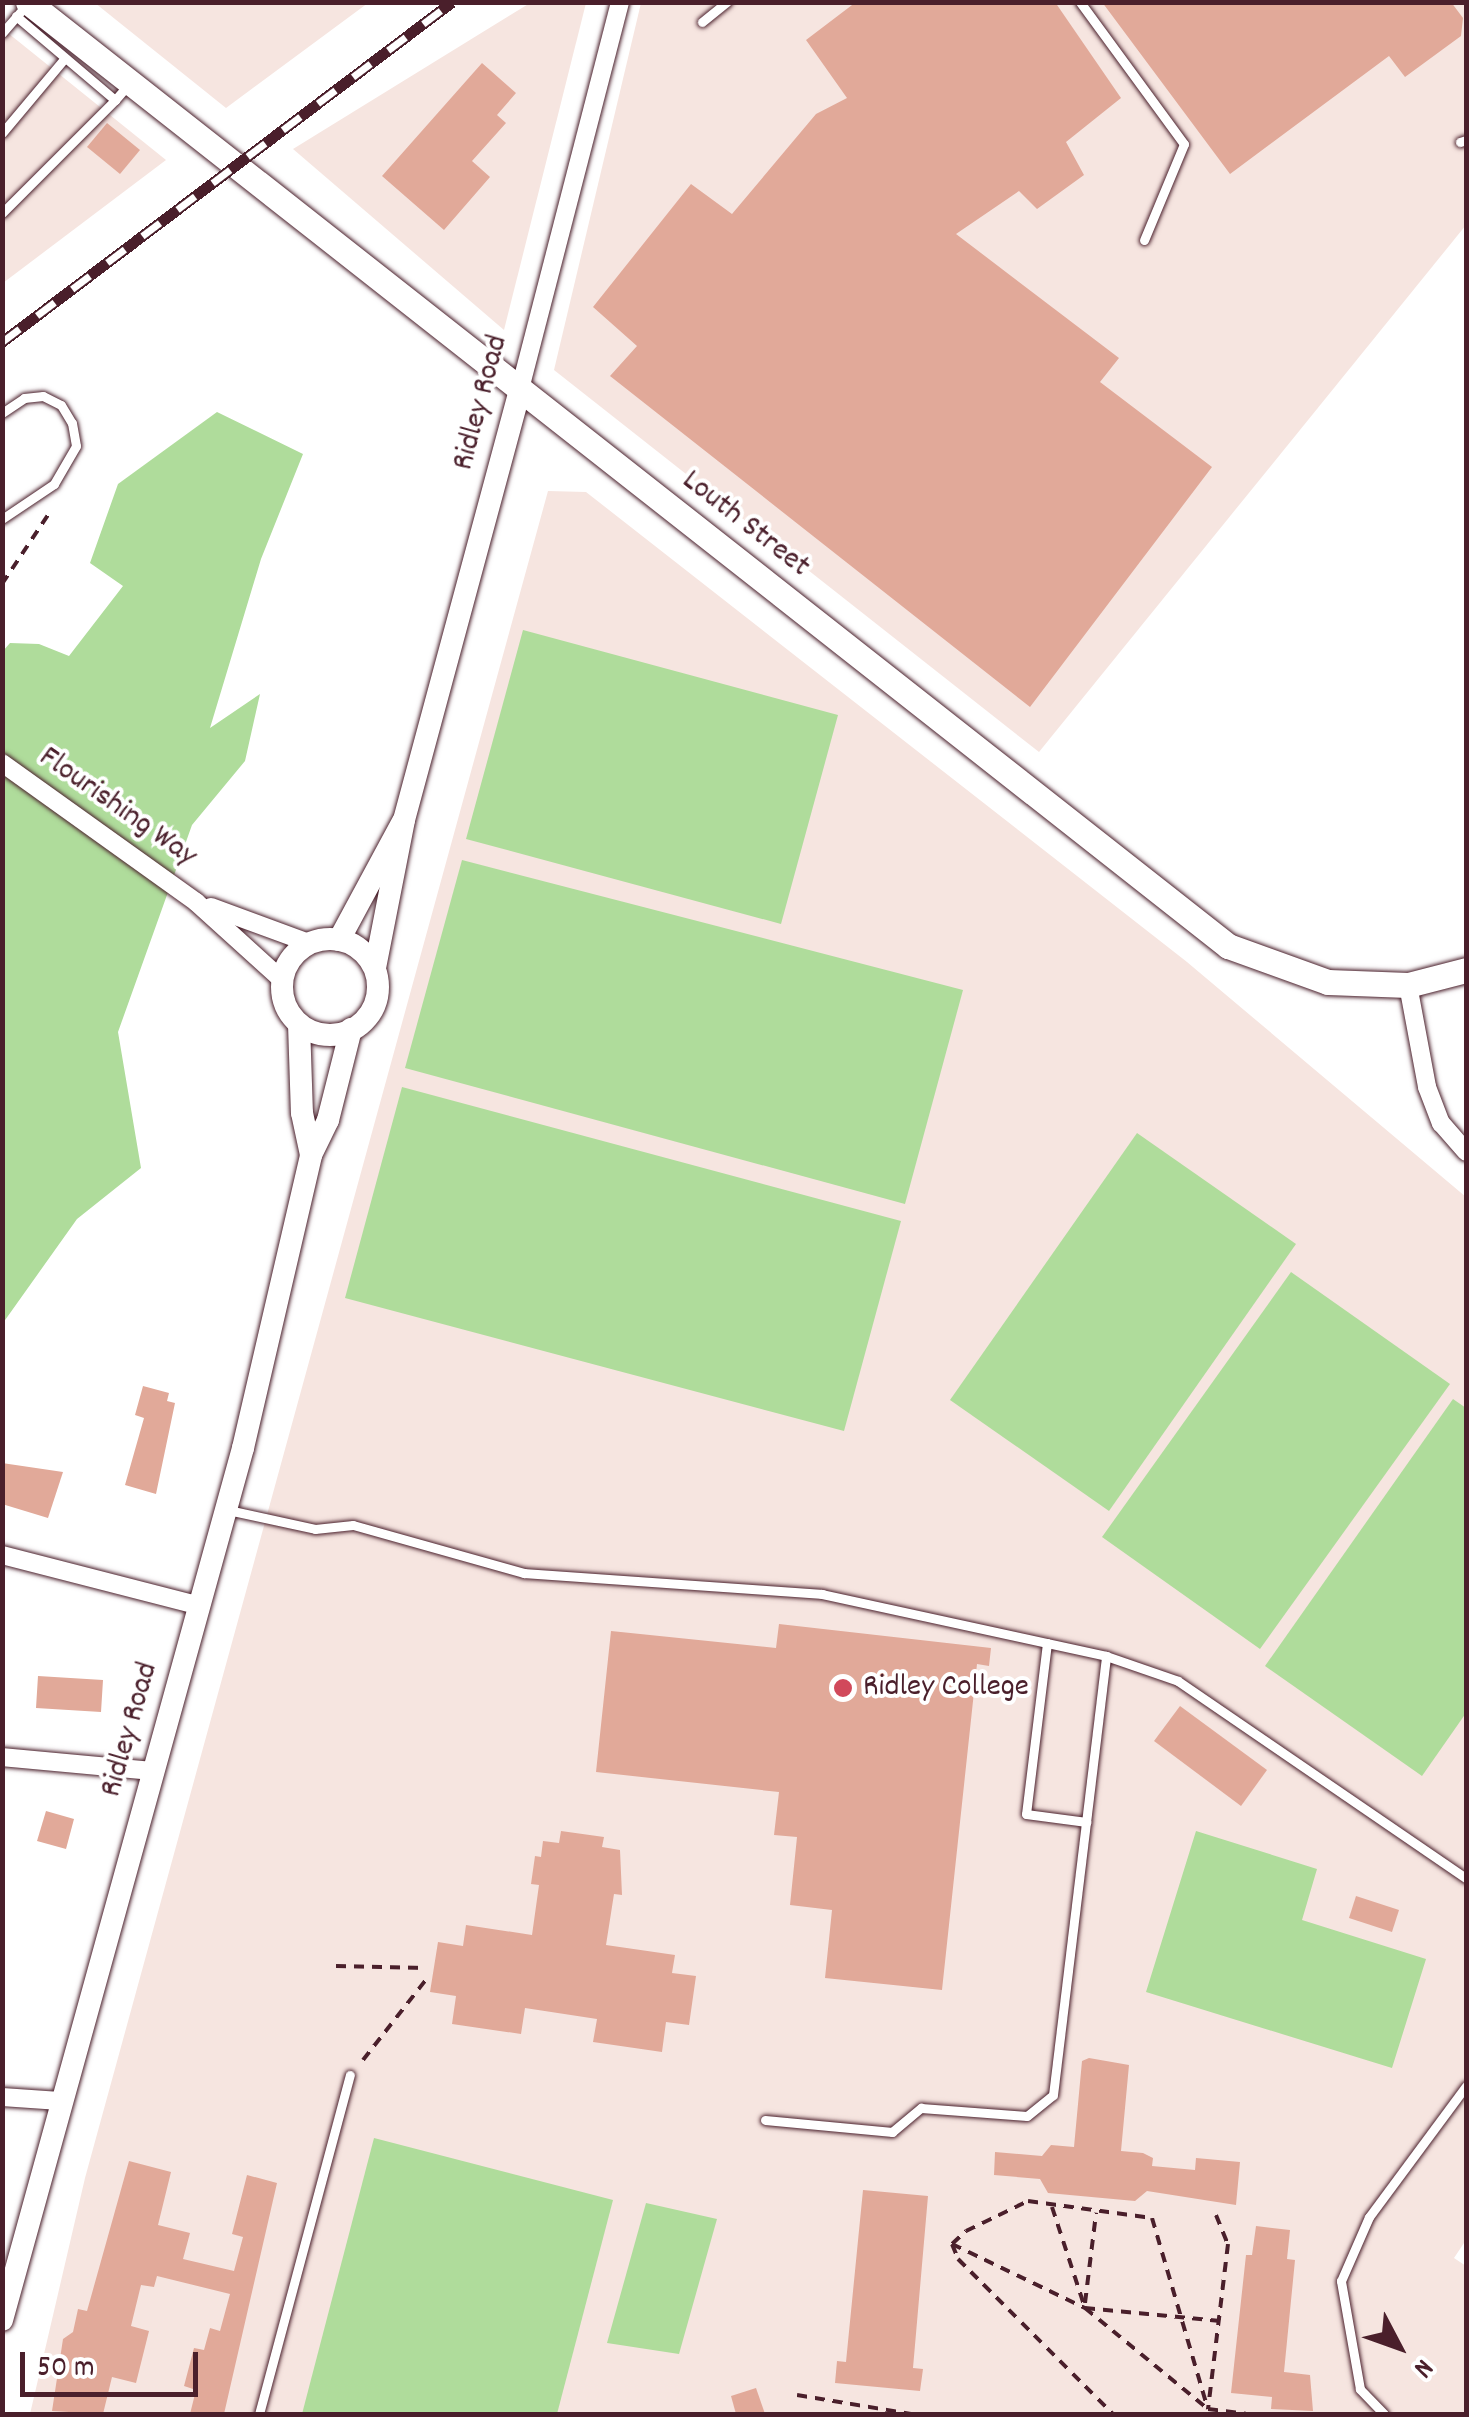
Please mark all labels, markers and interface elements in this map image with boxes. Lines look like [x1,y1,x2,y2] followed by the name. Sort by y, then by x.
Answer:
[446,331,518,475] street label: Ridley Road
[673,463,817,587] street label: Louth Street
[31,739,203,877] street label: Flourishing Way
[93,1658,169,1802] street label: Ridley Road
[863,1669,1029,1707] place label: Ridley College
[832,1677,854,1699] marker: Ridley College
[1349,2297,1449,2397] north arrow
[25,2332,202,2394] scale bar
[37,2348,95,2391] text: 50 m
[1402,2348,1441,2385] text: N

